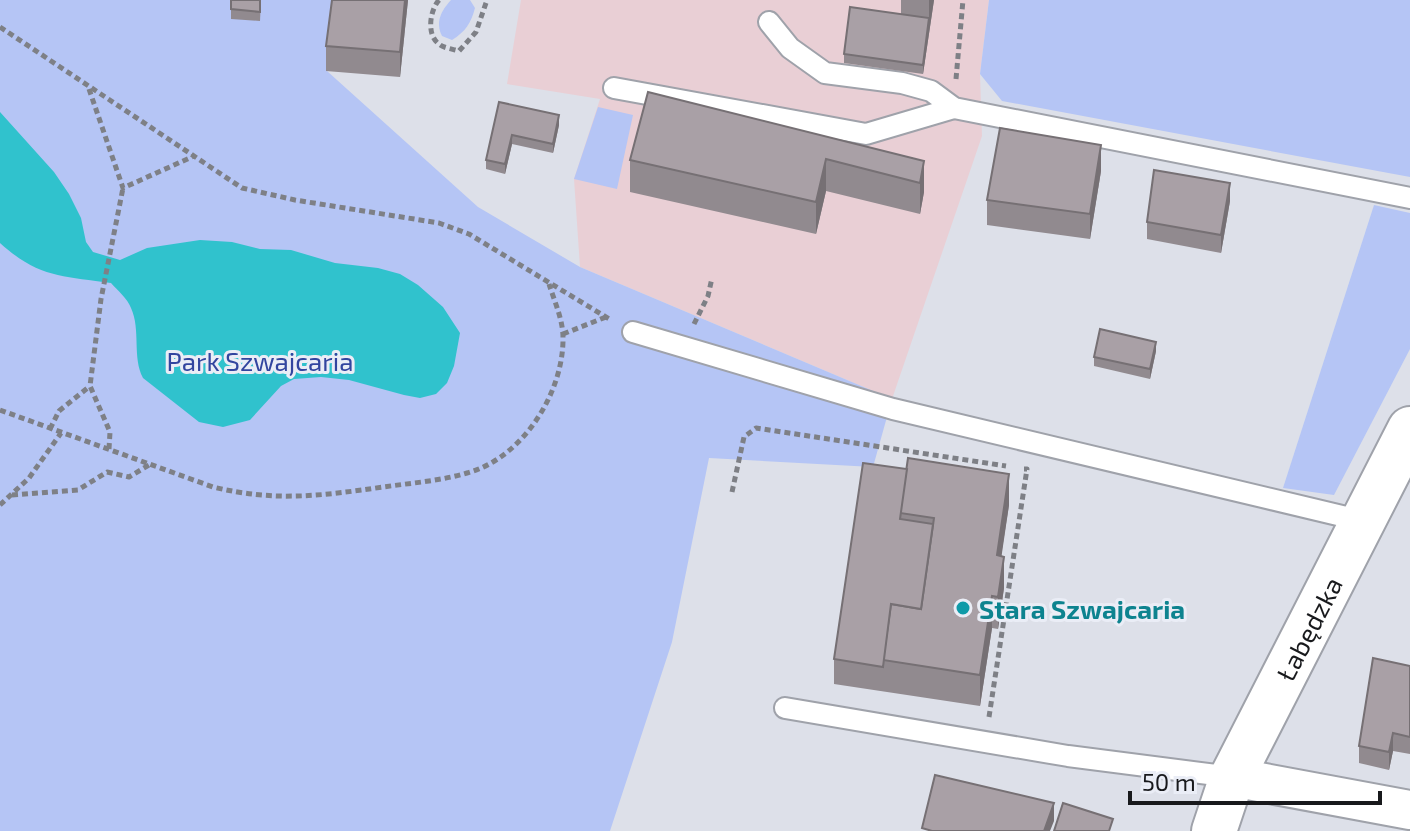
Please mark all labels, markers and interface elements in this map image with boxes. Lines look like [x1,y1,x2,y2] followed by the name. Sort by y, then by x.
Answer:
[167,345,353,376] park label: Park Szwajcaria
[1269,571,1347,685] street label: Łabędzka
[979,593,1185,624] place label: Stara Szwajcaria
[954,599,972,617] marker: Stara Szwajcaria
[1130,755,1380,805] scale bar
[1142,767,1196,796] text: 50 m

